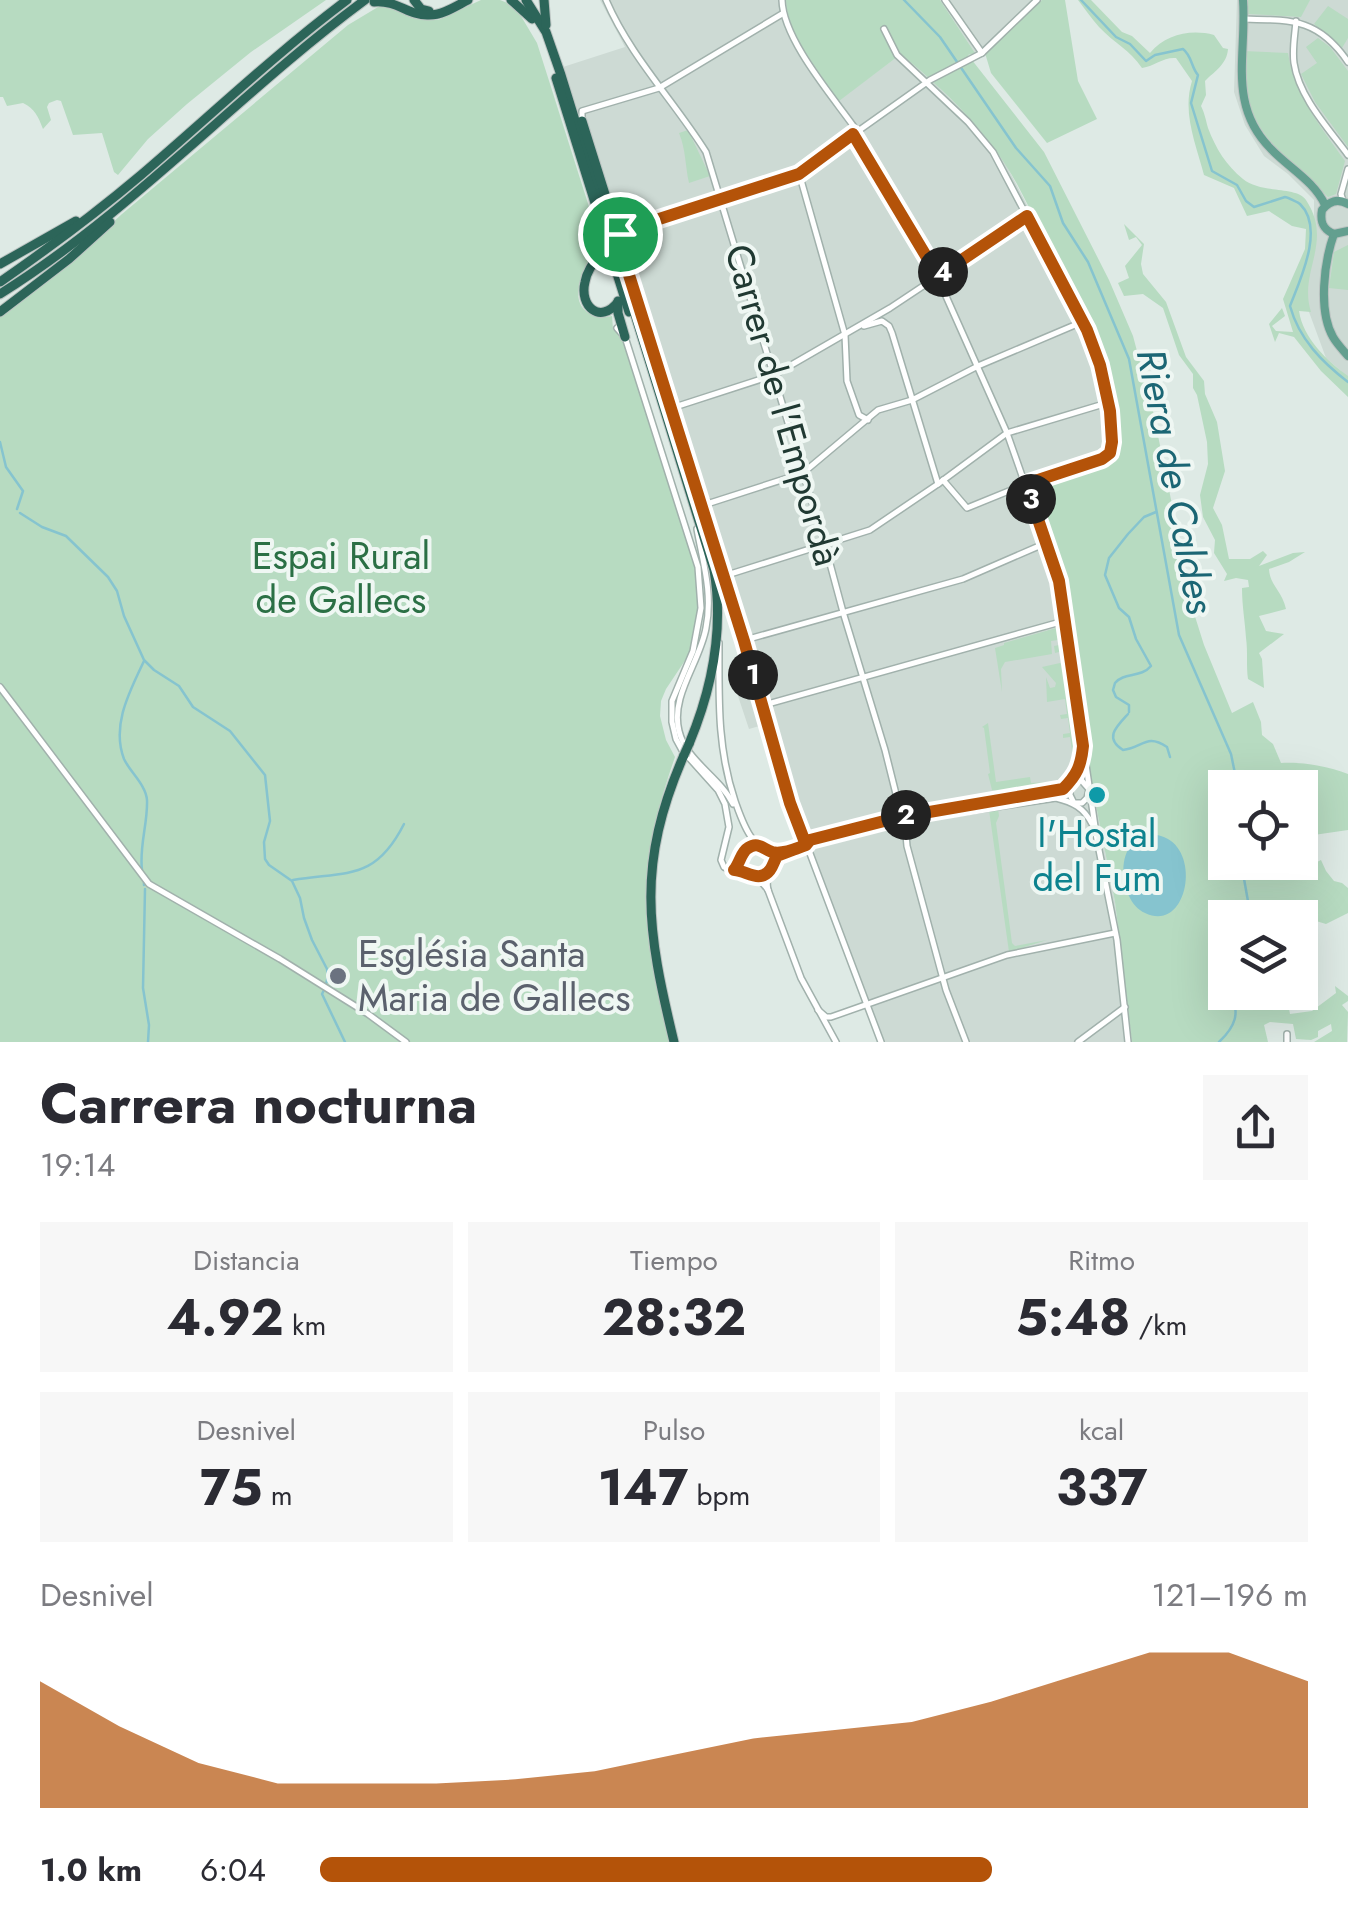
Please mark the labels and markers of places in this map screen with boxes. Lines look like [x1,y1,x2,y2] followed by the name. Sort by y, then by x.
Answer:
[578,192,663,277] pin
[918,247,968,297] pin: 4
[1006,474,1056,524] pin: 3
[728,650,778,700] pin: 1
[1086,784,1108,806] marker: l'Hostal del Fum
[881,790,931,840] pin: 2
[1032,806,1162,905] place label: l'Hostal del Fum
[358,926,631,1025] place label: Església Santa Maria de Gallecs
[327,965,349,987] marker: Església Santa Maria de Gallecs

